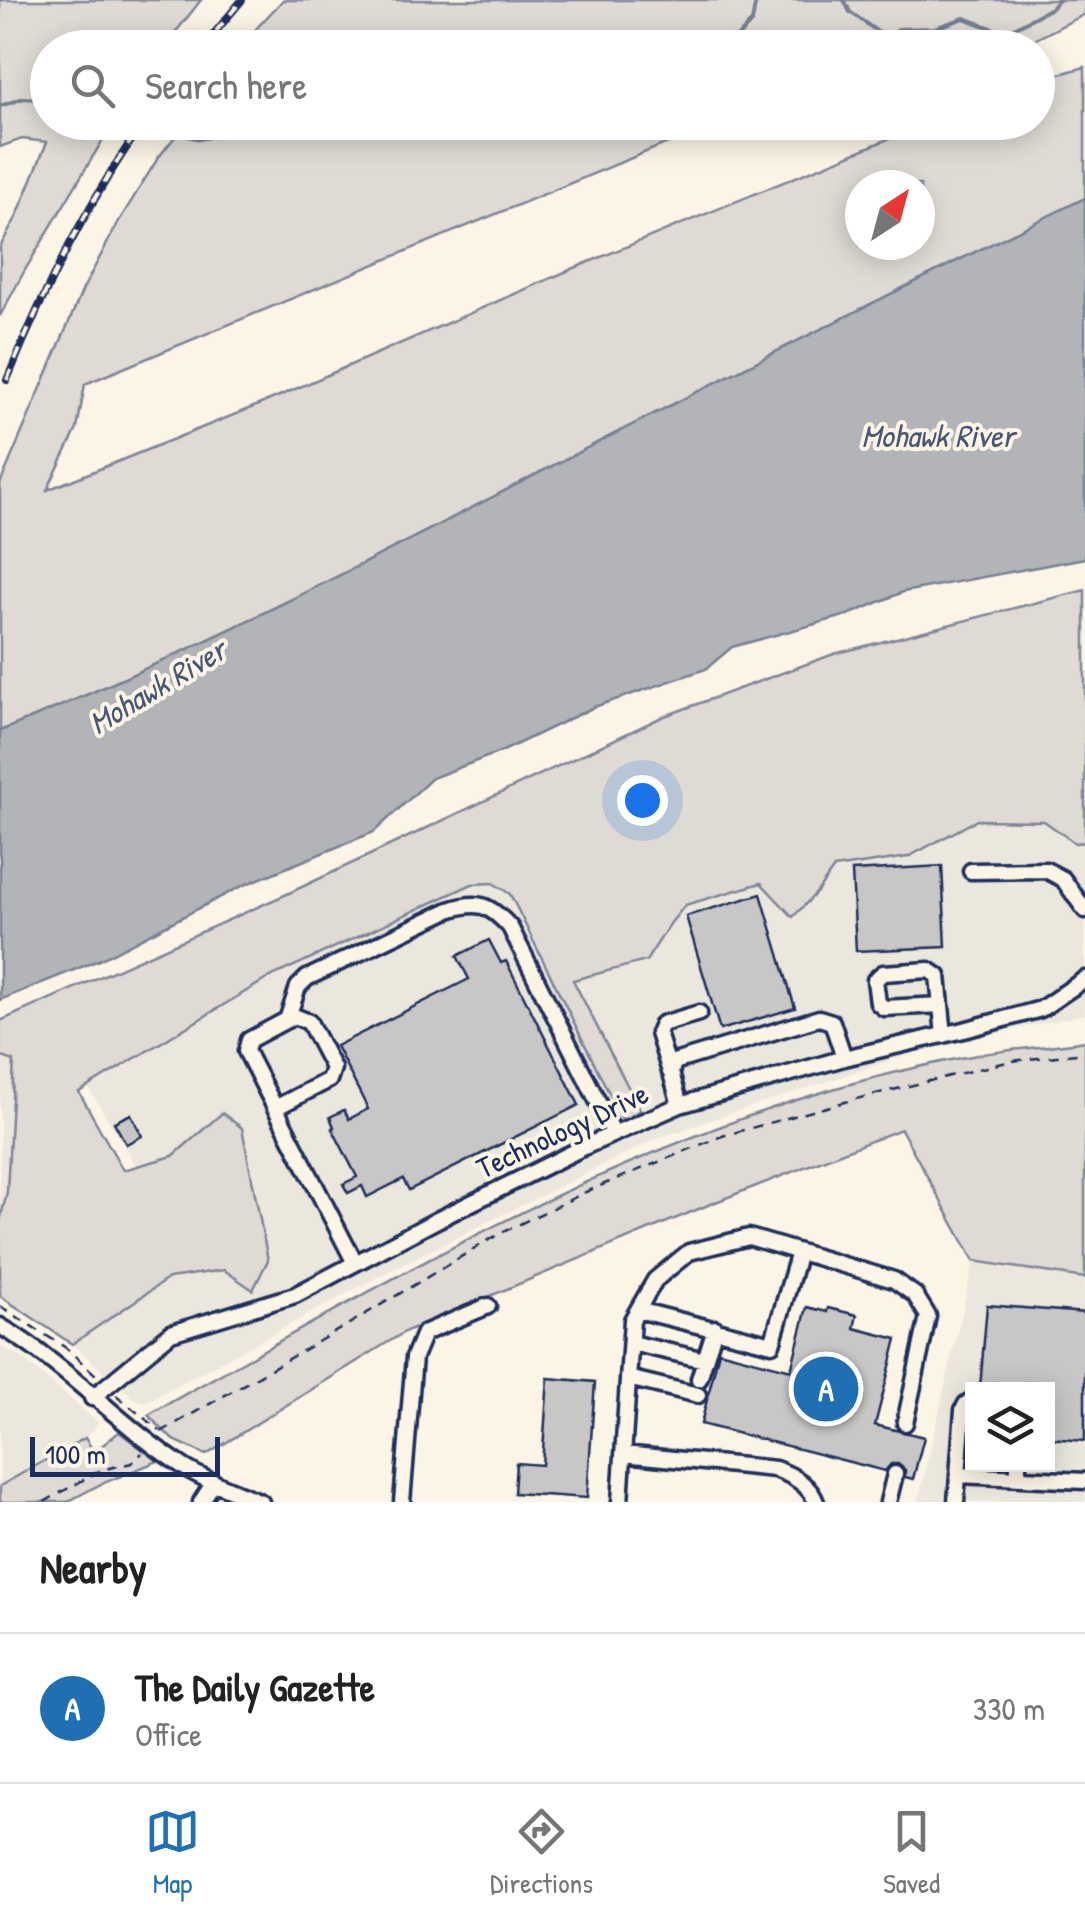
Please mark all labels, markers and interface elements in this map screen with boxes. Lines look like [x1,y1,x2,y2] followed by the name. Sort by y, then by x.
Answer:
[30,30,1055,140] search box
[65,58,120,113] icon: search
[145,59,307,111] text: Search here
[845,170,935,260] north arrow
[862,414,1018,457] water label: Mohawk River
[80,626,237,744] water label: Mohawk River
[617,775,668,826] your location
[470,1073,654,1187] street label: Technology Drive
[794,1352,858,1426] pin: A
[965,1382,1055,1472] map controls
[965,1382,1055,1472] button: layers
[30,1432,220,1476] scale bar
[45,1435,106,1473] text: 100 m
[40,1539,147,1596] text: Nearby
[135,1661,375,1713] text: The Daily Gazette
[65,1687,80,1730] text: A
[973,1687,1045,1730] text: 330 m
[135,1713,202,1756] text: Office
[145,1804,200,1902] tab: Map
[490,1804,593,1902] tab: Directions
[883,1804,940,1902] tab: Saved

